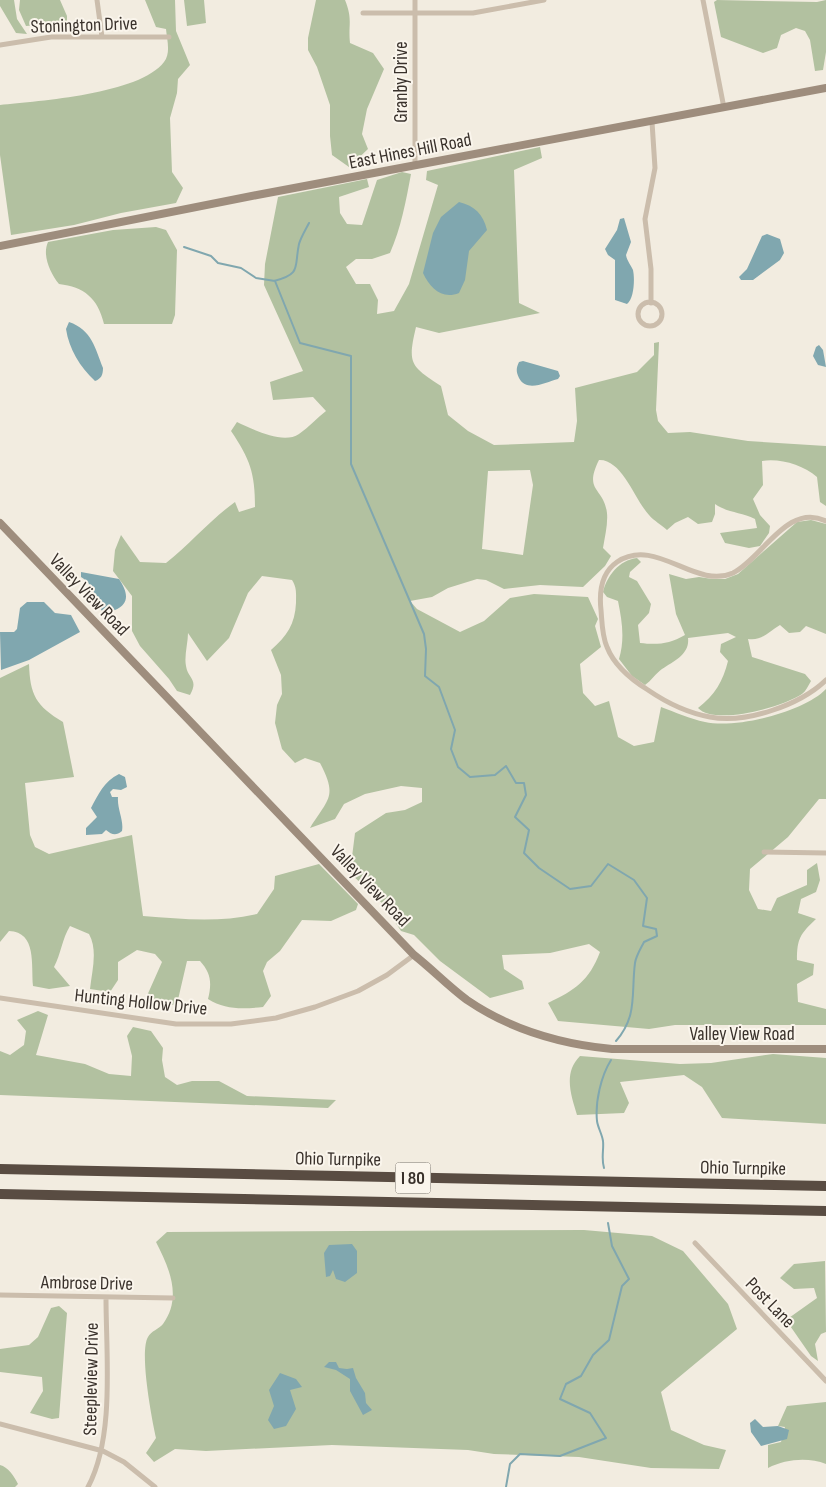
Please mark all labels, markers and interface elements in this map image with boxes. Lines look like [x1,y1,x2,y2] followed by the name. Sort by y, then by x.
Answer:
[30,12,138,39] street label: Stonington Drive
[390,41,413,123] street label: Granby Drive
[347,128,473,175] street label: East Hines Hill Road
[44,549,134,641] street label: Valley View Road
[325,840,415,932] street label: Valley View Road
[73,984,208,1021] street label: Hunting Hollow Drive
[689,1023,795,1046] street label: Valley View Road
[295,1147,381,1172] street label: Ohio Turnpike
[700,1156,786,1181] street label: Ohio Turnpike
[396,1162,430,1194] road number: I 80
[40,1271,133,1296] street label: Ambrose Drive
[740,1273,800,1333] street label: Post Lane
[79,1322,104,1436] street label: Steepleview Drive

